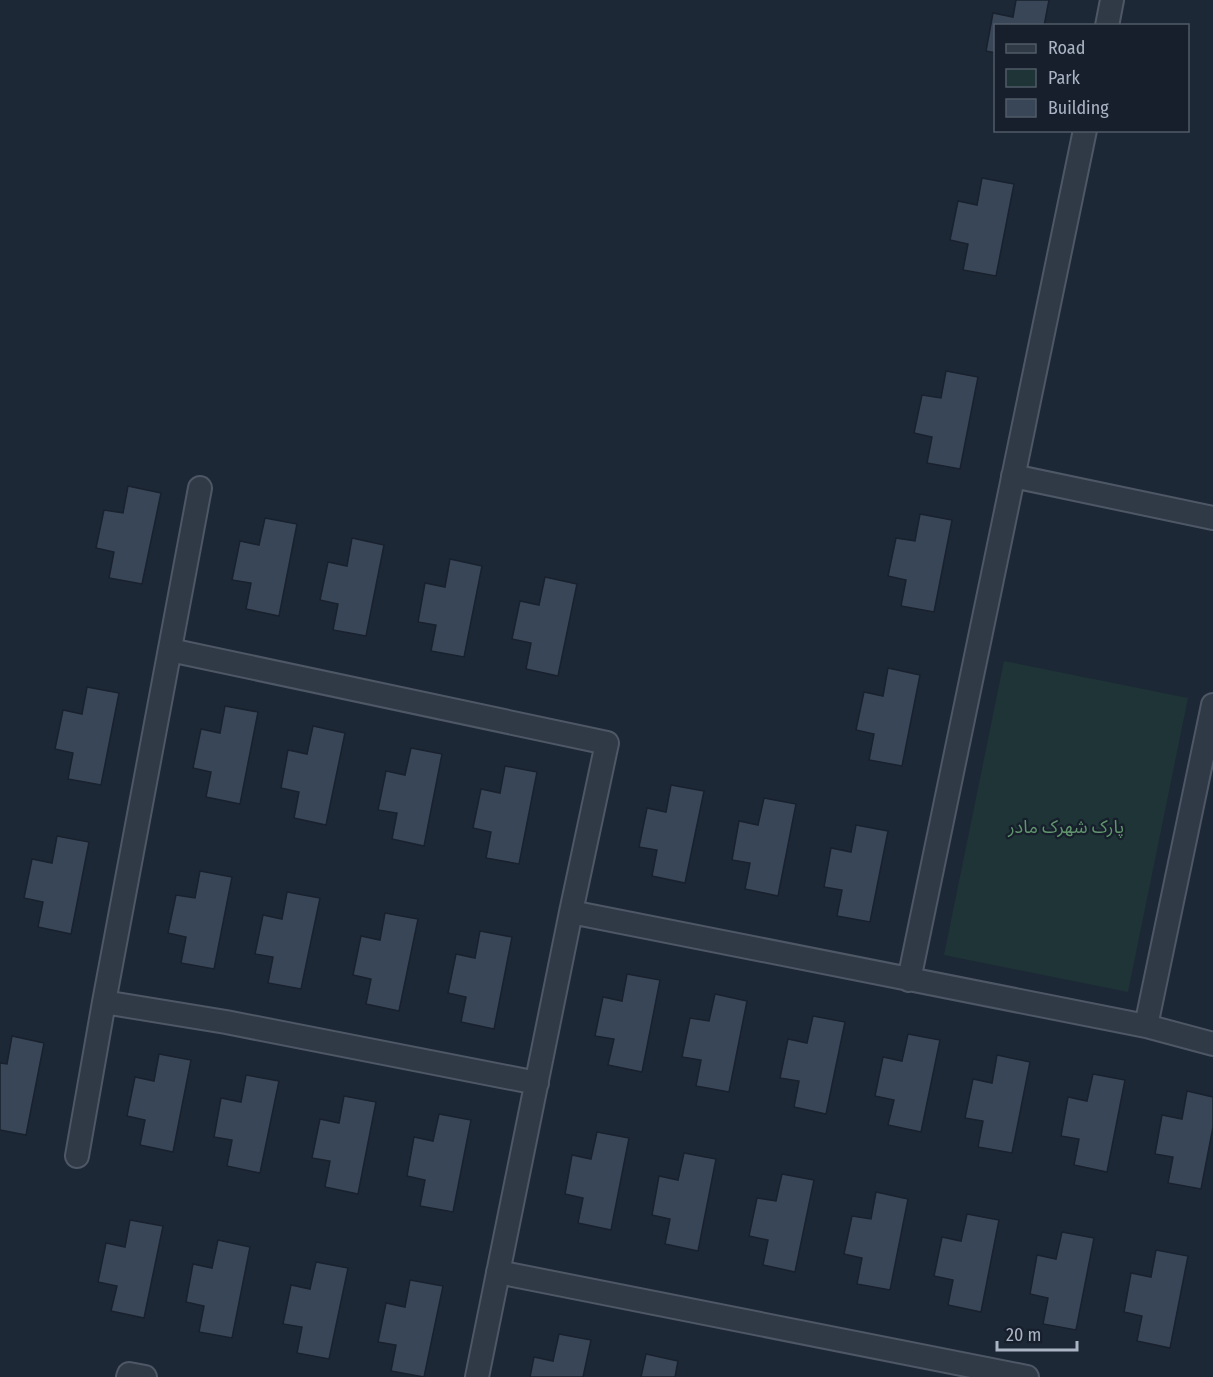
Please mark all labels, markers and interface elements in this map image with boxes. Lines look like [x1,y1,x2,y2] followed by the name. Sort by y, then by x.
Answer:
[994,24,1189,132] legend
[1048,37,1085,59] text: Road
[1048,67,1081,89] text: Park
[1048,97,1109,119] text: Building
[1007,816,1124,838] park label: پارک شهرک مادر
[997,1314,1076,1352] scale bar
[1006,1324,1041,1346] text: 20 m

